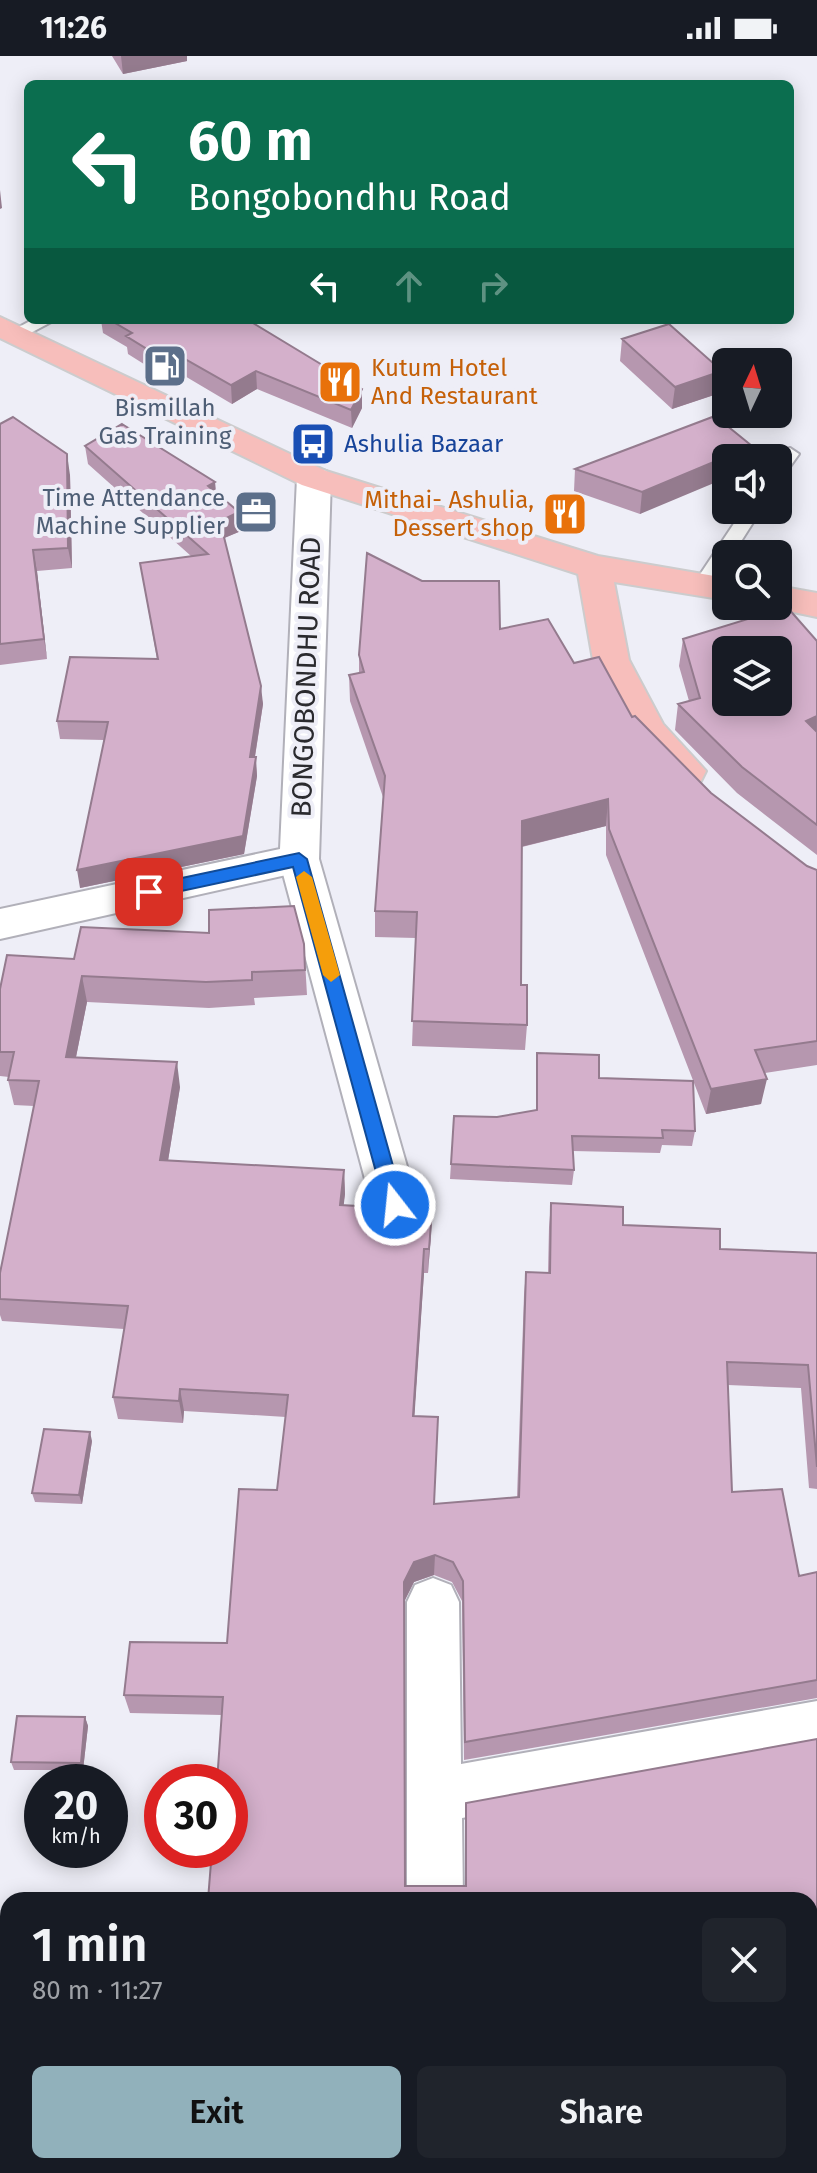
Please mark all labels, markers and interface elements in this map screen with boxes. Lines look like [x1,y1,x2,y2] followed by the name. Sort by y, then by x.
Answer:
[40,10,107,46] text: 11:26
[188,108,313,175] text: 60 m
[56,112,160,216] icon: left
[188,176,511,220] text: Bongobondhu Road
[303,264,347,308] icon: left
[387,264,431,308] icon: ahead
[471,264,515,308] icon: right
[141,342,189,390] fuel station icon: Bismillah Gas Training
[712,348,792,428] north arrow
[712,348,792,716] map controls
[371,354,538,410] place label: Kutum Hotel And Restaurant
[316,358,364,406] restaurant icon: Kutum Hotel And Restaurant
[99,394,232,450] place label: Bismillah Gas Training
[289,420,337,468] bus stop icon: Ashulia Bazaar
[344,430,504,458] place label: Ashulia Bazaar
[712,444,792,524] button: sound
[36,484,226,540] place label: Time Attendance Machine Supplier
[364,486,534,542] place label: Mithai- Ashulia, Dessert shop
[232,488,280,536] office icon: Time Attendance Machine Supplier
[541,490,589,538] restaurant icon: Mithai- Ashulia, Dessert shop
[285,536,327,818] street label: BONGOBONDHU ROAD
[712,540,792,620] button: search
[712,636,792,716] button: layers
[115,858,183,926] pin
[127,870,171,914] icon: arrive
[353,1163,437,1247] position arrow
[144,1764,248,1868] speed limit sign: 30
[54,1782,98,1830] text: 20
[51,1824,101,1848] text: km/h
[32,1916,148,1974] text: 1 min
[702,1918,786,2002] button: close
[32,1975,163,2006] text: 80 m · 11:27
[32,2066,401,2158] button: Exit
[417,2066,786,2158] button: Share

